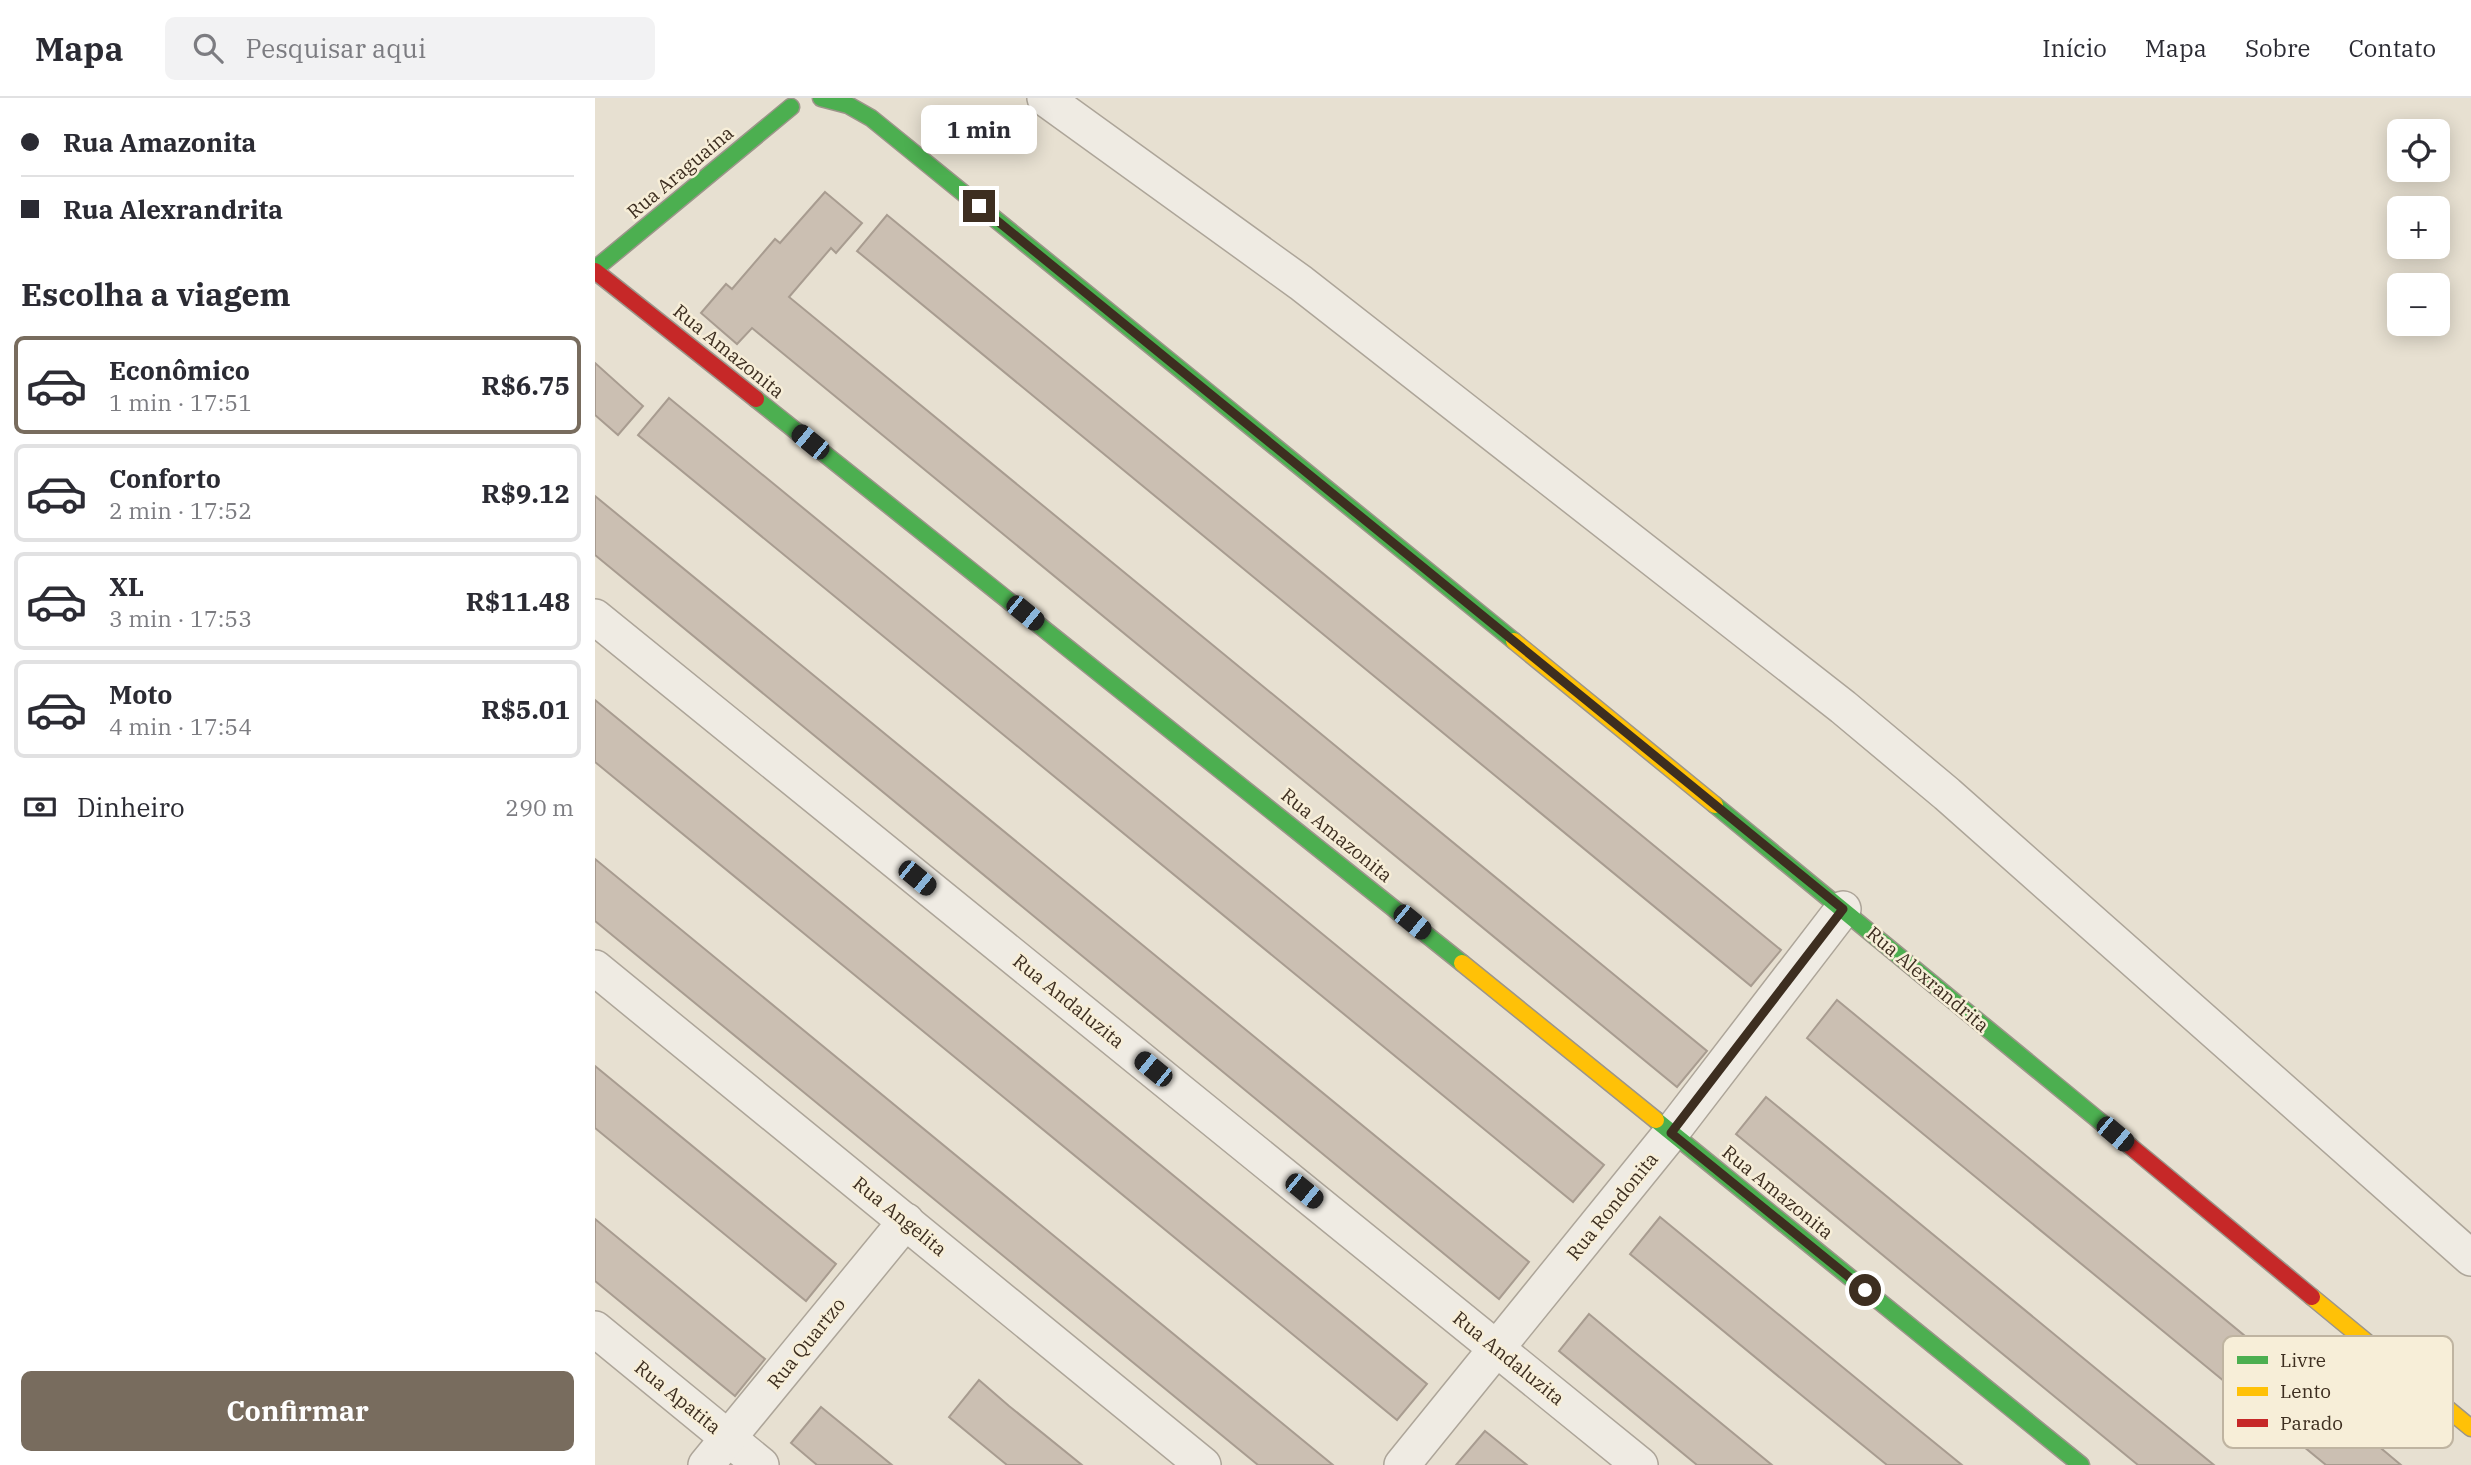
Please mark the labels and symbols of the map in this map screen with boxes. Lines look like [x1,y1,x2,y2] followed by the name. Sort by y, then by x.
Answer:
[921,105,1037,154] callout: 1 min
[622,120,738,224] street label: Rua Araguaína
[963,190,995,222] route end
[669,299,789,403] street label: Rua Amazonita
[788,421,833,463] car
[1003,592,1048,634] car
[1277,783,1397,887] street label: Rua Amazonita
[895,857,940,899] car
[1390,901,1435,943] car
[1862,921,1994,1037] street label: Rua Alexrandrita
[1008,949,1130,1053] street label: Rua Andaluzita
[1131,1048,1176,1090] car
[2093,1112,2138,1156] car
[1718,1140,1838,1244] street label: Rua Amazonita
[1561,1147,1663,1265] street label: Rua Rondonita
[1282,1170,1327,1212] car
[848,1171,952,1261] street label: Rua Angelita
[1849,1274,1881,1306] route start
[762,1293,850,1393] street label: Rua Quartzo
[1448,1306,1570,1410] street label: Rua Andaluzita
[2223,1336,2453,1448] legend
[2280,1348,2326,1372] text: Livre
[630,1355,726,1439] street label: Rua Apatita
[2280,1379,2331,1403] text: Lento
[2280,1411,2343,1435] text: Parado

